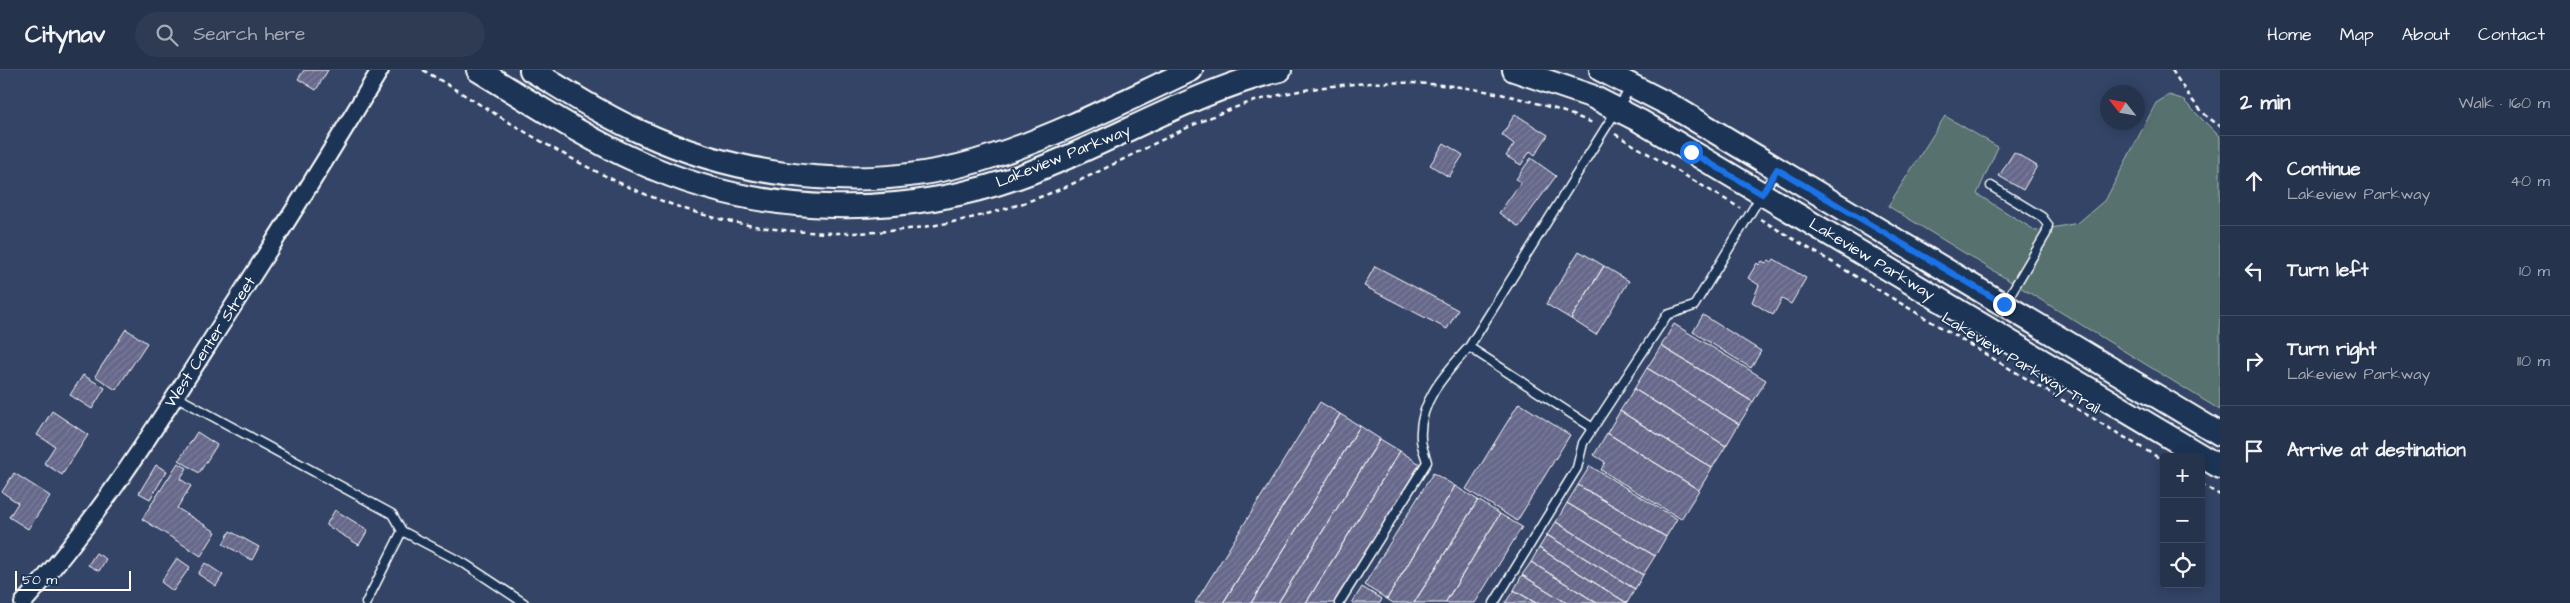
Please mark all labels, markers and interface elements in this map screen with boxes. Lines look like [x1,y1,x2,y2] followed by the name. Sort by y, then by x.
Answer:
[135,12,485,57] search box
[25,18,105,52] text: Citynav
[153,21,181,49] icon: search
[193,21,305,48] text: Search here
[2267,22,2312,47] text: Home
[2340,22,2374,47] text: Map
[2402,22,2450,47] text: About
[2478,22,2545,47] text: Contact
[2100,85,2145,130] north arrow
[2240,88,2290,117] text: 2 min
[2458,92,2550,114] text: Walk · 160 m
[992,119,1134,194] street label: Lakeview Parkway
[1680,141,1703,164] route start
[2287,156,2361,183] text: Continue
[2240,167,2268,195] icon: ahead
[2510,170,2550,192] text: 40 m
[2287,183,2430,205] text: Lakeview Parkway
[1804,213,1939,306] street label: Lakeview Parkway
[2240,257,2268,285] icon: left
[2287,257,2368,284] text: Turn left
[2519,260,2550,282] text: 10 m
[159,272,261,412] street label: West Center Street
[1993,293,2016,316] route end
[1937,307,2104,420] street label: Lakeview Parkway Trail
[2287,336,2376,363] text: Turn right
[2240,347,2268,375] icon: right
[2517,350,2550,372] text: 110 m
[2287,363,2430,385] text: Lakeview Parkway
[2240,437,2268,465] icon: arrive
[2287,437,2466,464] text: Arrive at destination
[2160,453,2205,588] map controls
[2160,453,2205,498] button: +
[2160,498,2205,543] button: −
[2160,543,2205,588] button: locate
[15,568,131,591] scale bar
[22,570,57,590] text: 50 m

